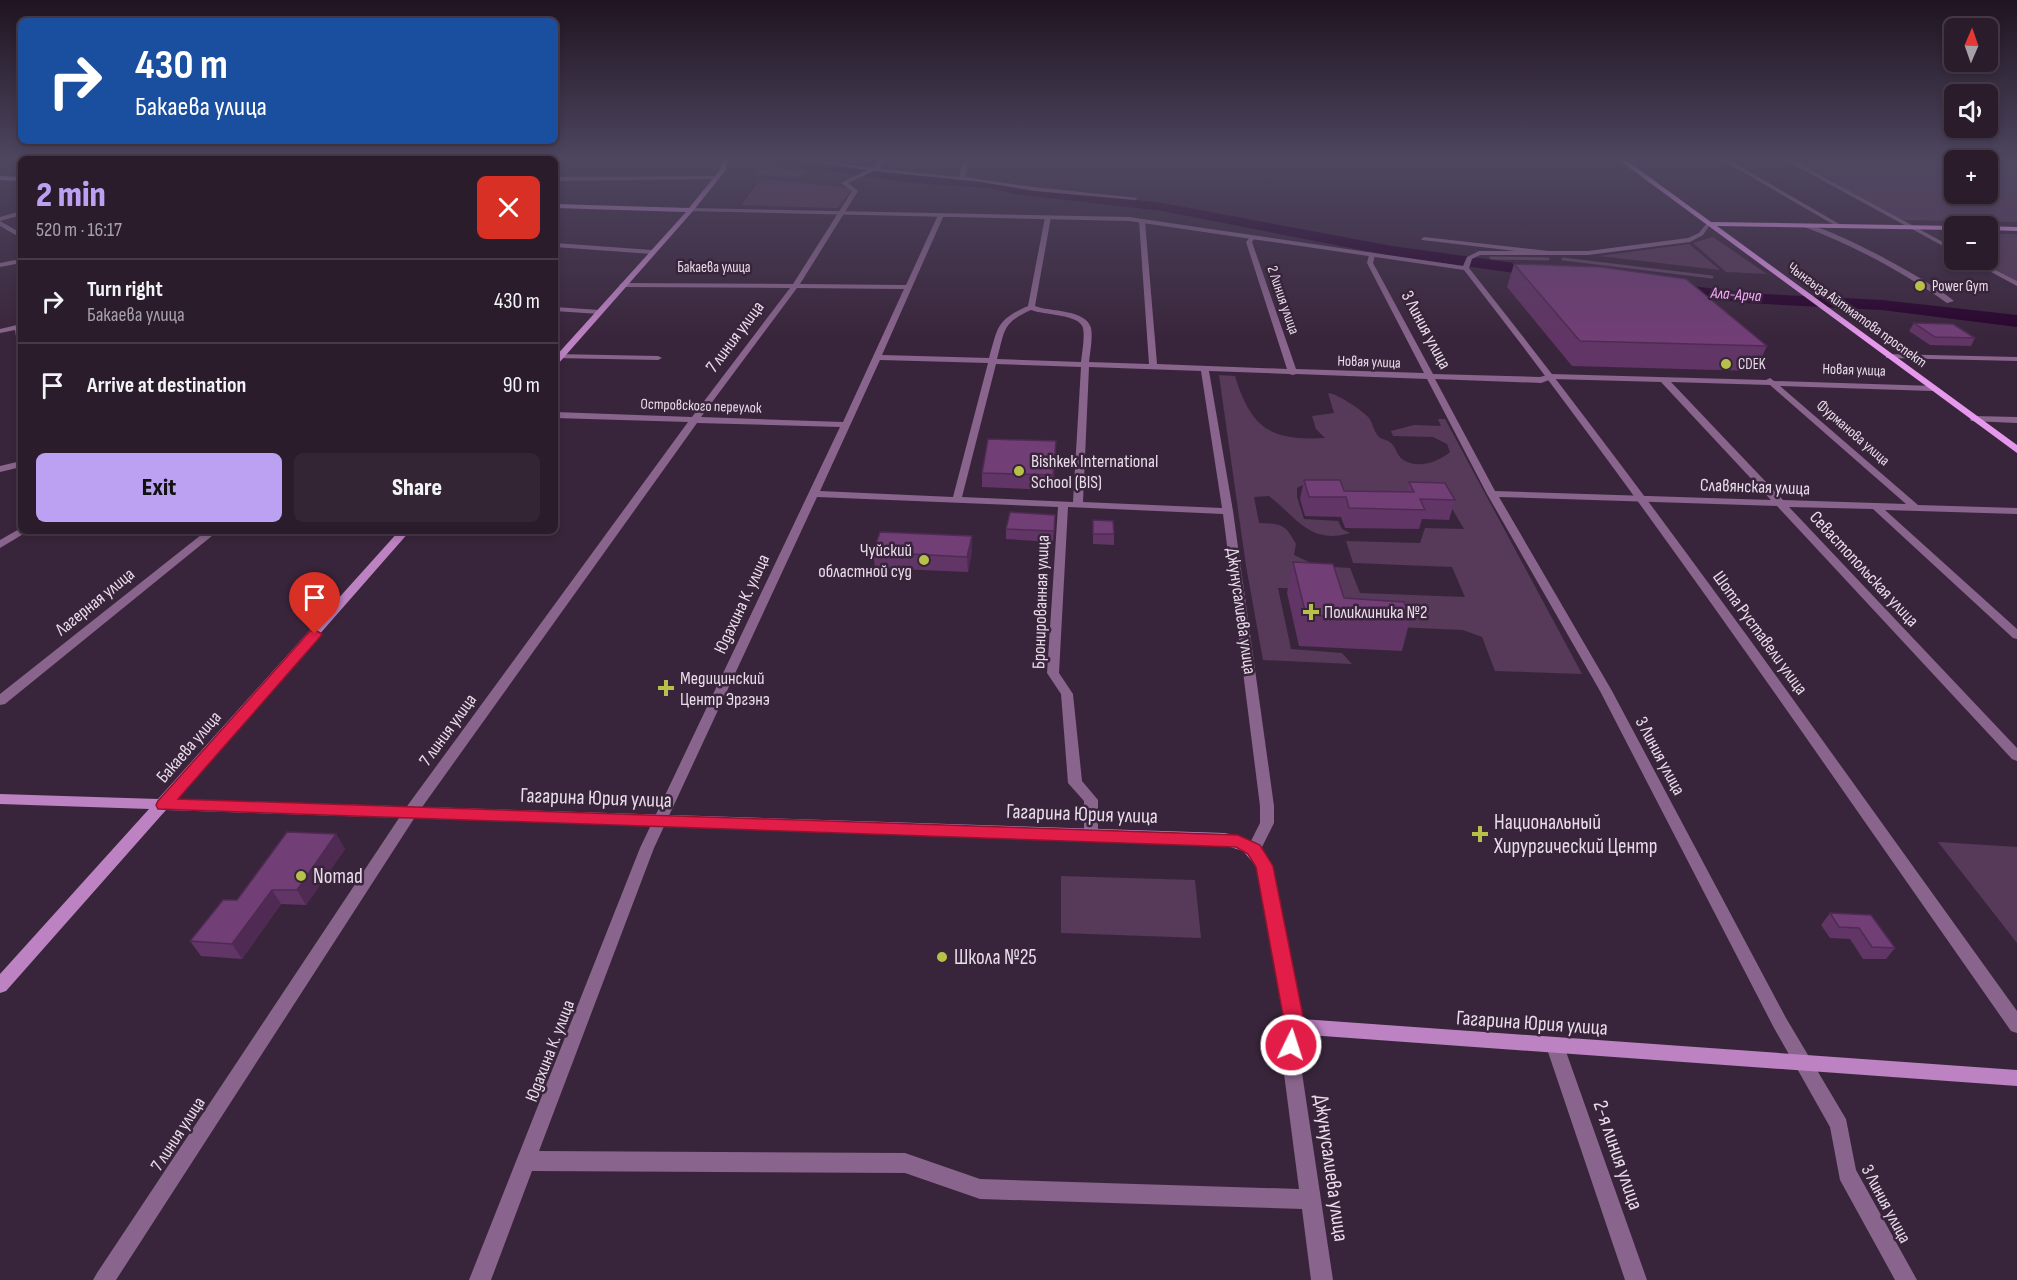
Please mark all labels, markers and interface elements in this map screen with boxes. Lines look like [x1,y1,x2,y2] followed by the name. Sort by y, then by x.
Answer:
[1944,18,1998,72] north arrow
[1944,18,1998,270] map controls
[135,40,228,91] text: 430 m
[36,42,114,120] icon: right
[1944,84,1998,138] button: sound
[135,91,267,123] text: Бакаева улица
[1944,150,1998,204] button: +
[36,174,106,217] text: 2 min
[477,176,540,239] button: close
[1944,216,1998,270] button: −
[36,218,122,242] text: 520 m · 16:17
[677,258,751,277] street label: Бакаева улица
[1784,258,1930,372] street label: Чынгыза Айтматова проспект
[1262,263,1304,337] street label: 2 Линия улица
[87,276,163,303] text: Turn right
[1932,277,1988,296] place label: Power Gym
[1913,279,1927,293] marker: Power Gym
[1709,284,1762,306] water label: Ала-Арча
[36,285,69,318] icon: right
[1397,287,1455,373] street label: 3 Линия улица
[494,288,540,315] text: 430 m
[701,297,769,377] street label: 7 линия улица
[87,303,185,327] text: Бакаева улица
[1337,351,1401,373] street label: Новая улица
[1738,355,1766,374] place label: CDEK
[1719,357,1733,371] marker: CDEK
[1822,359,1886,381] street label: Новая улица
[36,369,69,402] icon: arrive
[87,372,246,399] text: Arrive at destination
[503,372,540,399] text: 90 m
[640,394,762,418] street label: Островского переулок
[1813,396,1894,470] street label: Фурманова улица
[1031,451,1158,493] place label: Bishkek International School (BIS)
[36,453,282,522] button: Exit
[294,453,540,522] button: Share
[1012,464,1026,478] marker: Bishkek International School (BIS)
[1700,475,1810,499] street label: Славянская улица
[1805,507,1923,631] street label: Севастопольская улица
[1028,534,1054,669] street label: Бронированная улица
[818,540,912,582] place label: Чуйский областной суд
[1222,547,1260,675] street label: Джунусалиева улица
[710,551,774,657] street label: Юдахина К. улица
[917,553,931,567] marker: Чуйский областной суд
[50,564,139,641] street label: Лагерная улица
[1708,567,1812,699] street label: Шота Руставели улица
[289,572,340,634] pin
[298,581,331,614] icon: arrive
[1324,602,1428,623] place label: Поликлиника №2
[1302,603,1320,621] marker: Поликлиника №2
[680,668,770,710] place label: Медицинский Центр Эргэнэ
[657,679,675,697] marker: Медицинский Центр Эргэнэ
[415,690,481,770] street label: 7 линия улица
[152,707,226,787] street label: Бакаева улица
[1631,713,1689,799] street label: 3 Линия улица
[520,783,672,813] street label: Гагарина Юрия улица
[1006,799,1158,829] street label: Гагарина Юрия улица
[1493,810,1657,859] place label: Национальный Хирургический Центр
[1471,825,1489,843] marker: Национальный Хирургический Центр
[313,864,363,889] place label: Nomad
[294,869,308,883] marker: Nomad
[954,945,1037,970] place label: Школа №25
[935,950,949,964] marker: Школа №25
[521,997,579,1105] street label: Юдахина К. улица
[1455,1005,1609,1041] street label: Гагарина Юрия улица
[1259,1013,1323,1077] position arrow
[146,1093,210,1175] street label: 7 линия улица
[1308,1093,1354,1243] street label: Джунусалиева улица
[1588,1097,1648,1213] street label: 2-я линия улица
[1857,1161,1915,1247] street label: 3 Линия улица

